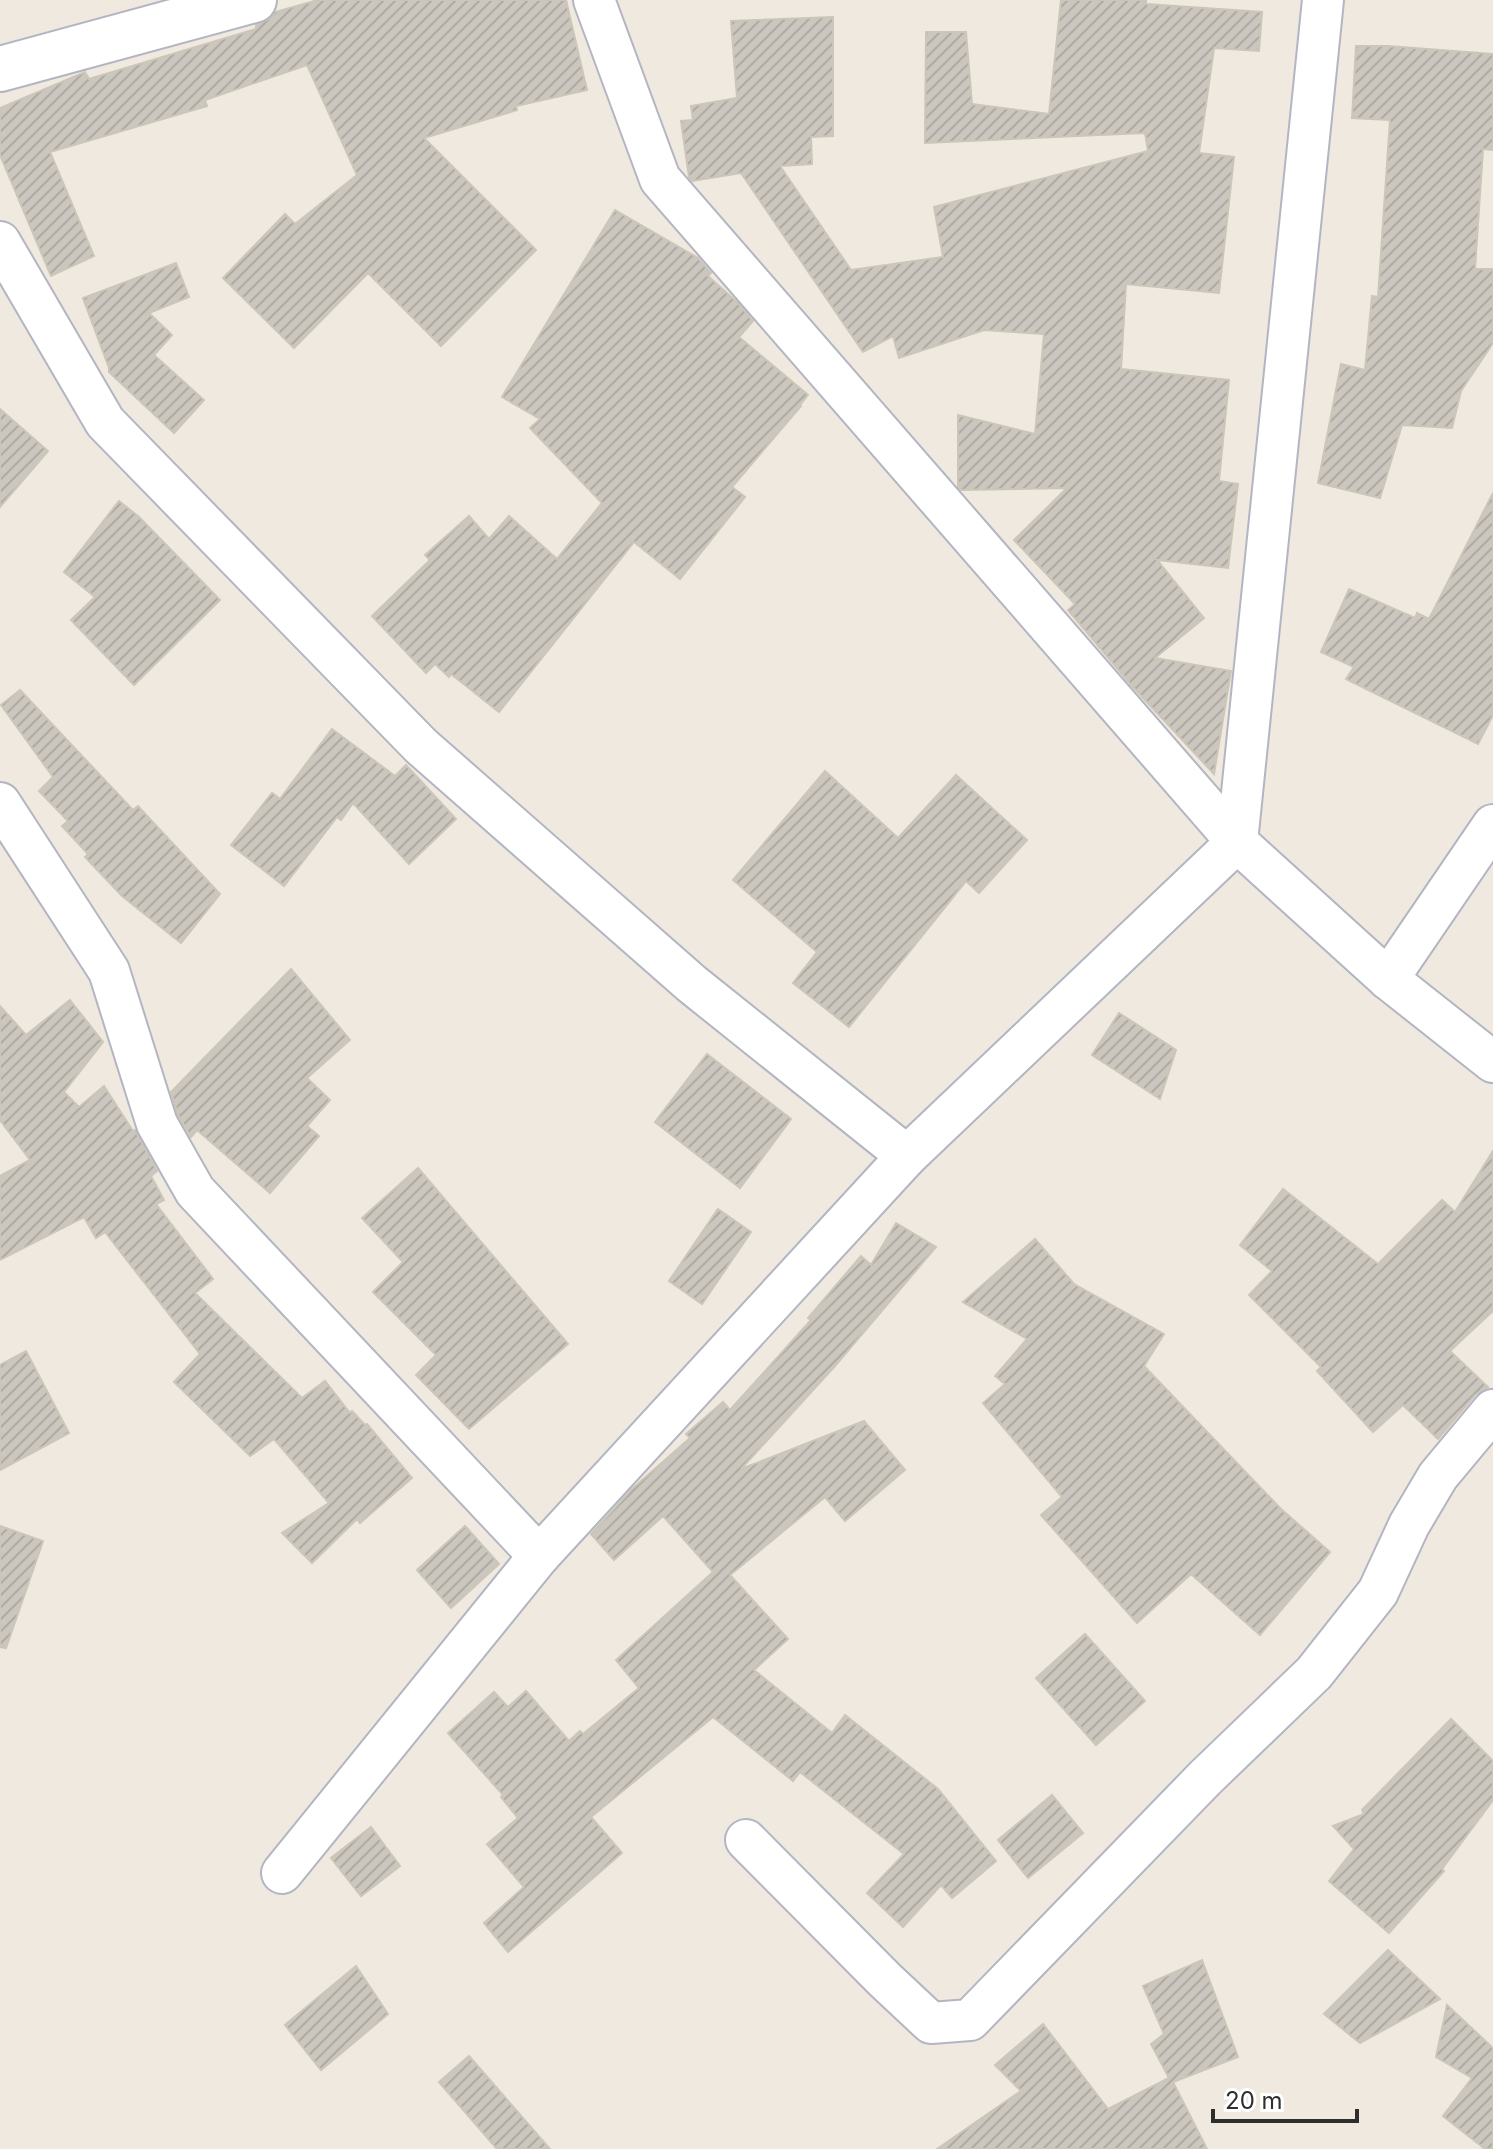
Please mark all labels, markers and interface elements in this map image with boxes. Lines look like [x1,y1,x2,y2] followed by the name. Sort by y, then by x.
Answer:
[1213,2073,1357,2123] scale bar
[1225,2086,1283,2115] text: 20 m

